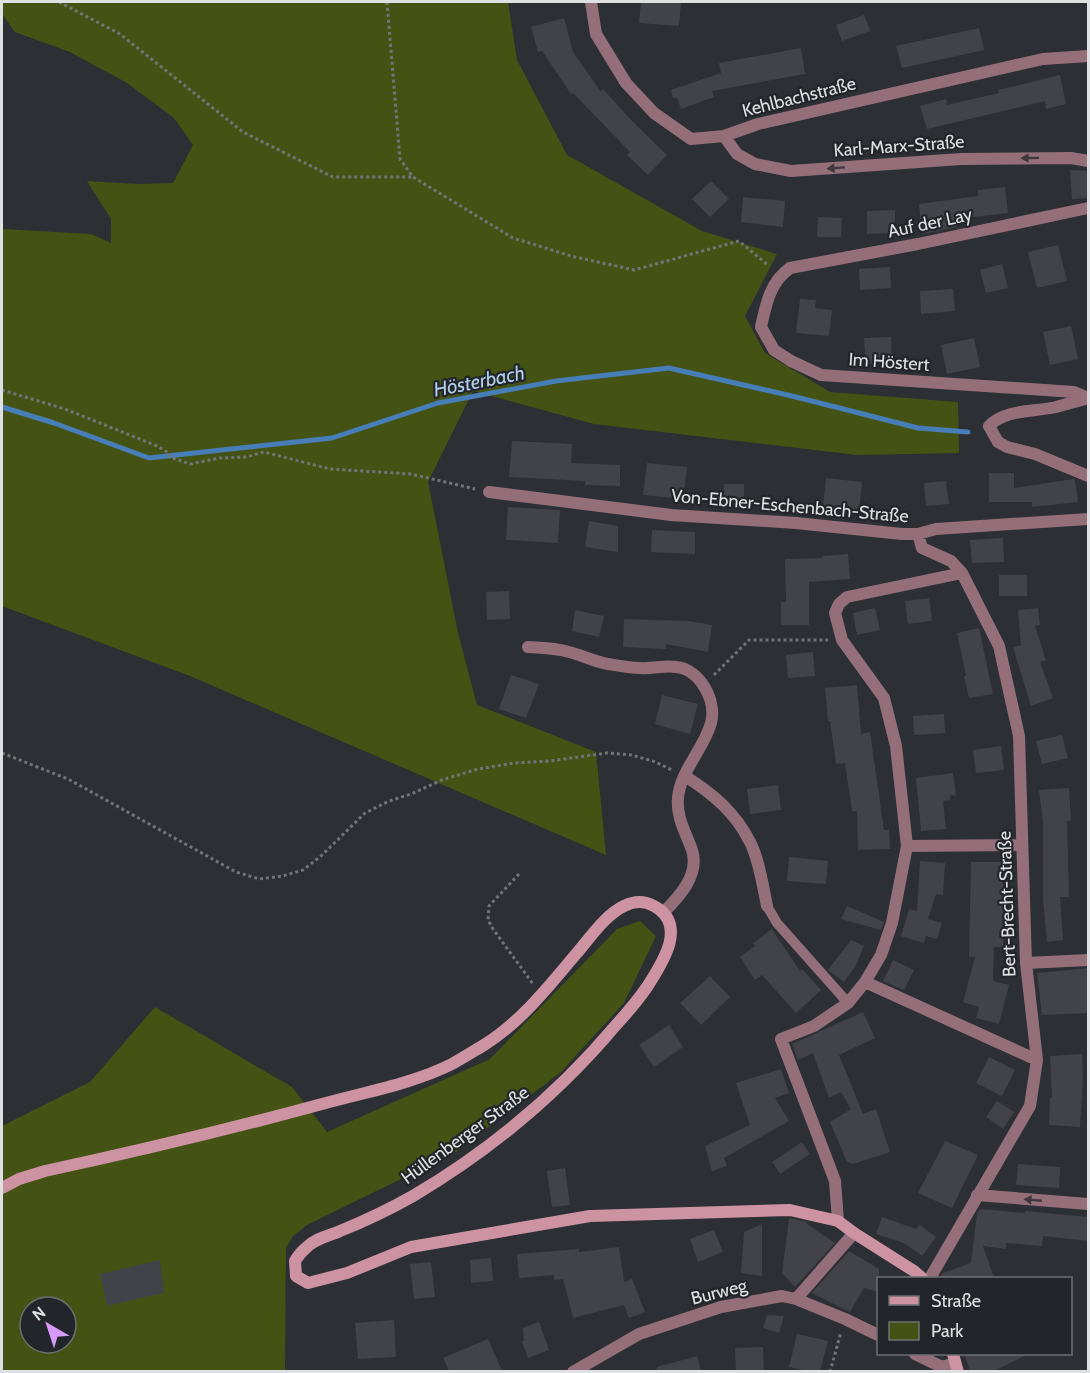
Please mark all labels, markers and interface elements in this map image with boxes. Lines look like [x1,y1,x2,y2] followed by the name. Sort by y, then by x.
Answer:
[740,72,858,122] street label: Kehlbachstraße
[833,130,965,162] street label: Karl-Marx-Straße
[1021,153,1040,163] one-way arrow
[826,163,845,173] one-way arrow
[886,203,974,243] street label: Auf der Lay
[848,348,930,376] street label: Im Höstert
[431,360,527,402] water label: Hösterbach
[670,485,910,527] street label: Von-Ebner-Eschenbach-Straße
[993,831,1021,977] street label: Bert-Brecht-Straße
[397,1081,533,1189] street label: Hüllenberger Straße
[1023,1195,1042,1204] one-way arrow
[689,1274,750,1310] street label: Burweg
[877,1277,1072,1355] legend
[931,1290,981,1312] text: Straße
[18,1295,78,1355] north arrow
[29,1303,49,1325] text: N
[931,1320,964,1342] text: Park

